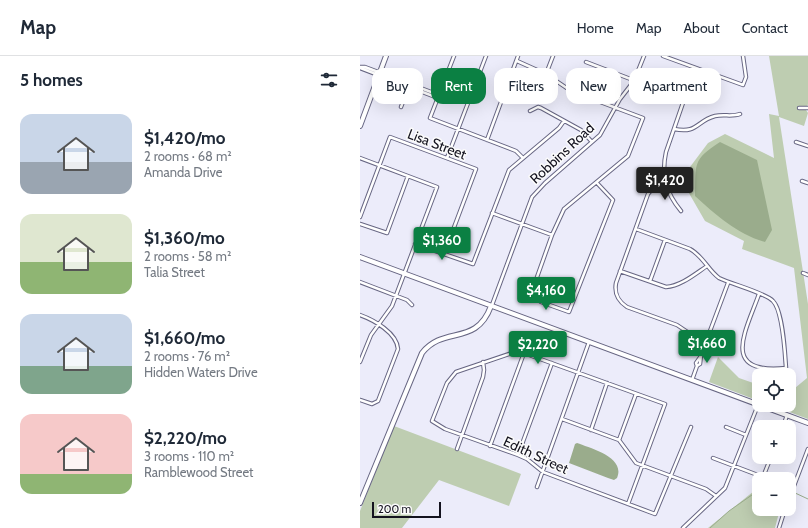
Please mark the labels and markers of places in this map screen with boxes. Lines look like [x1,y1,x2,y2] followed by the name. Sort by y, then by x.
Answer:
[632,167,698,201] pin: $1,420
[409,227,475,261] pin: $1,360
[513,277,579,311] pin: $4,160
[674,330,740,364] pin: $1,660
[505,331,571,365] pin: $2,220

